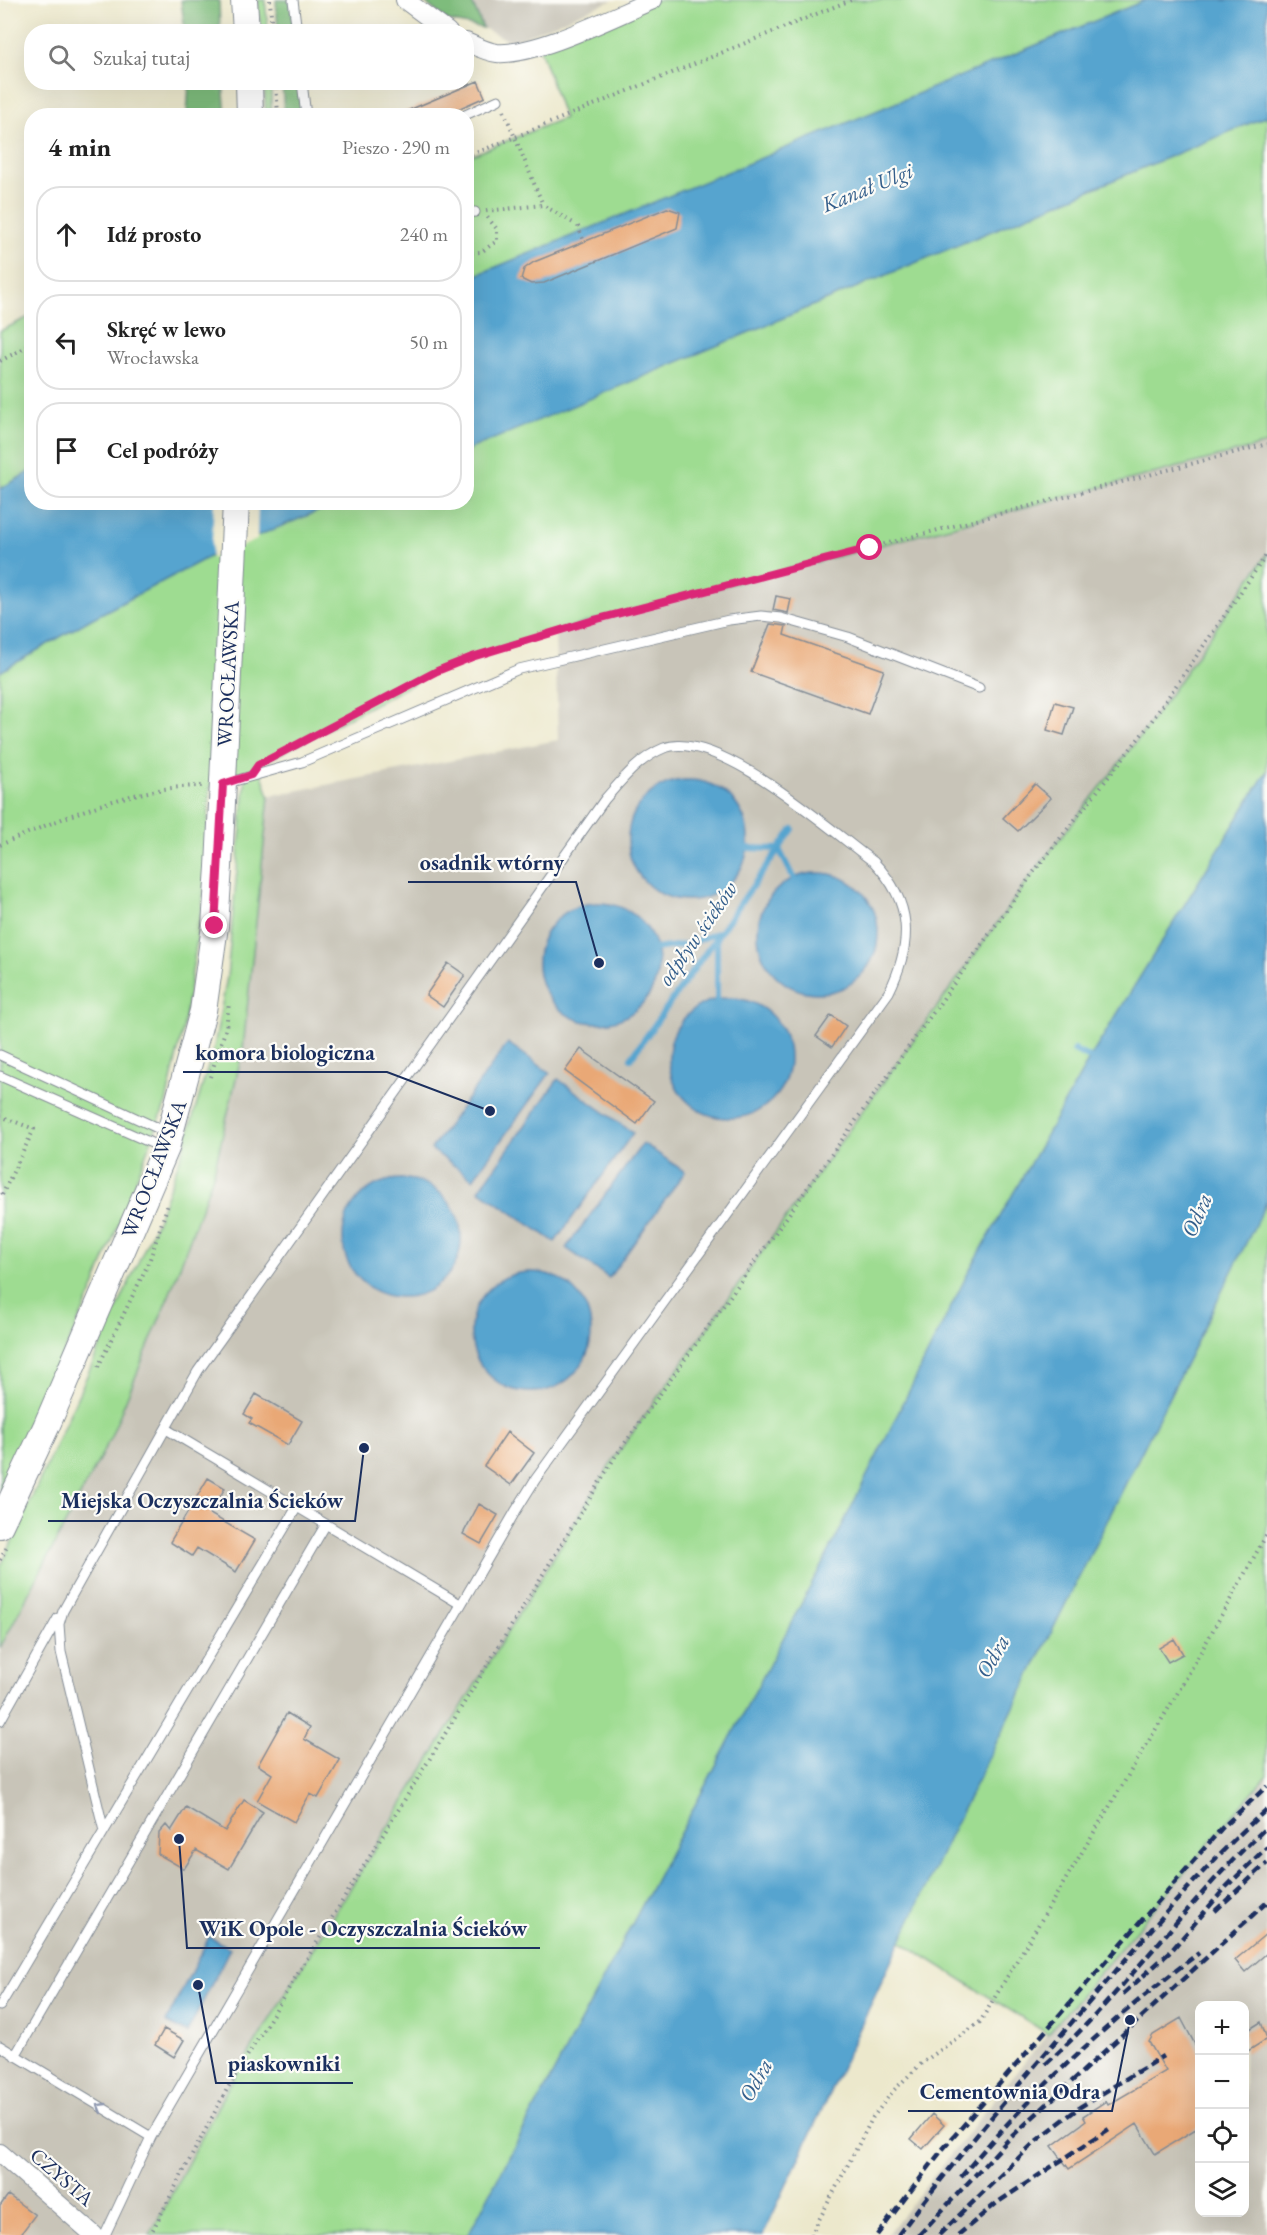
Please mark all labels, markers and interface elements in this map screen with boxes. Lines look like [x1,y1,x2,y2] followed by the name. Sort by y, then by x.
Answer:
[24,24,474,90] search box
[45,41,78,74] icon: search
[93,43,190,72] text: Szukaj tutaj
[48,130,111,164] text: 4 min
[342,134,450,160] text: Pieszo · 290 m
[816,155,919,219] water label: Kanał Ulgi
[50,218,83,251] icon: ahead
[107,220,201,249] text: Idź prosto
[400,221,448,247] text: 240 m
[107,315,226,344] text: Skręć w lewo
[50,326,83,359] icon: left
[409,329,448,355] text: 50 m
[107,344,199,370] text: Wrocławska
[50,434,83,467] icon: arrive
[107,436,219,465] text: Cel podróży
[856,534,882,560] route start
[210,600,245,748] street label: WROCŁAWSKA
[408,842,576,882] callout: osadnik wtórny
[420,848,565,877] text: osadnik wtórny
[651,875,744,991] water label: odpływ ścieków
[201,912,227,938] route end
[183,1032,387,1072] callout: komora biologiczna
[195,1038,375,1067] text: komora biologiczna
[115,1095,193,1242] street label: WROCŁAWSKA
[1174,1189,1219,1242] water label: Odra
[48,1481,355,1521] callout: Miejska Oczyszczalnia Ścieków
[61,1486,344,1515] text: Miejska Oczyszczalnia Ścieków
[969,1630,1016,1683] water label: Odra
[187,1908,540,1948] callout: WiK Opole - Oczyszczalnia Ścieków
[199,1914,528,1943] text: WiK Opole - Oczyszczalnia Ścieków
[1195,2001,1249,2217] map controls
[1195,2001,1249,2055] button: +
[216,2043,353,2083] callout: piaskowniki
[228,2049,341,2078] text: piaskowniki
[732,2054,779,2107] water label: Odra
[1195,2055,1249,2109] button: −
[908,2071,1112,2111] callout: Cementownia Odra
[920,2077,1101,2106] text: Cementownia Odra
[97,2103,107,2115] one-way arrow
[1195,2109,1249,2163] button: locate
[25,2141,100,2212] street label: CZYSTA
[1195,2163,1249,2217] button: layers

